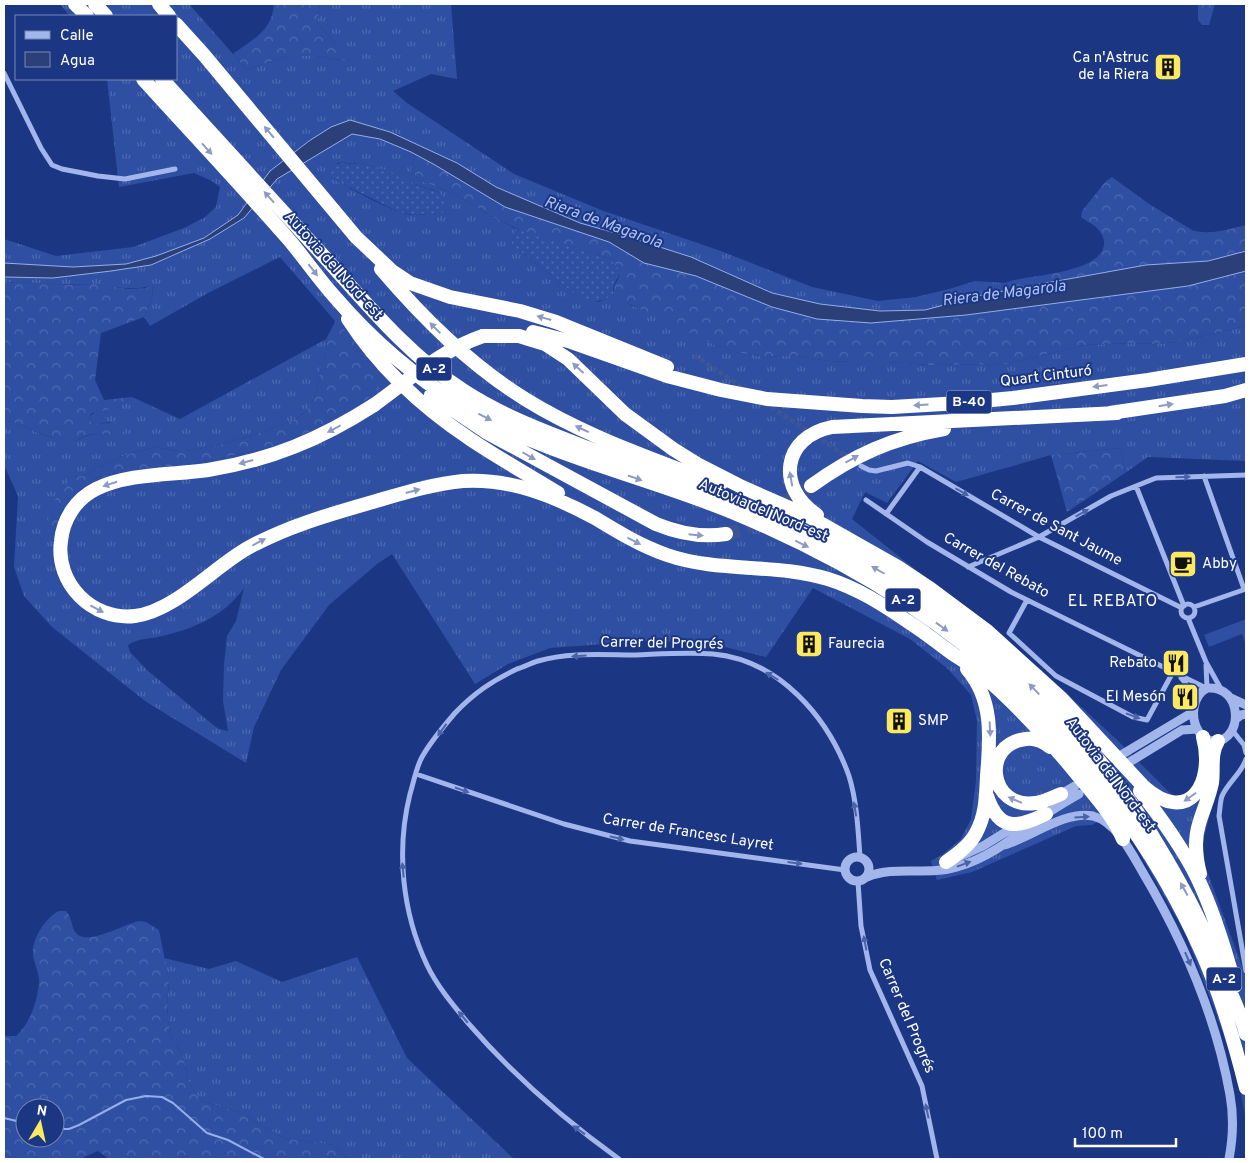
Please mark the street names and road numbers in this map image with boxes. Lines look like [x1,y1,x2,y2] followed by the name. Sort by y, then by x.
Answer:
[280,208,386,324] street label: Autovia del Nord-est
[416,358,452,380] road number: A-2
[999,362,1093,392] street label: Quart Cinturó
[946,391,992,414] road number: B-40
[695,475,831,547] street label: Autovia del Nord-est
[987,485,1125,571] street label: Carrer de Sant Jaume
[940,529,1052,603] street label: Carrer del Rebato
[886,588,920,612] road number: A-2
[600,633,724,655] street label: Carrer del Progrés
[1061,714,1159,836] street label: Autovia del Nord-est
[601,810,775,856] street label: Carrer de Francesc Layret
[873,956,939,1076] street label: Carrer del Progrés
[1206,968,1242,991] road number: A-2

